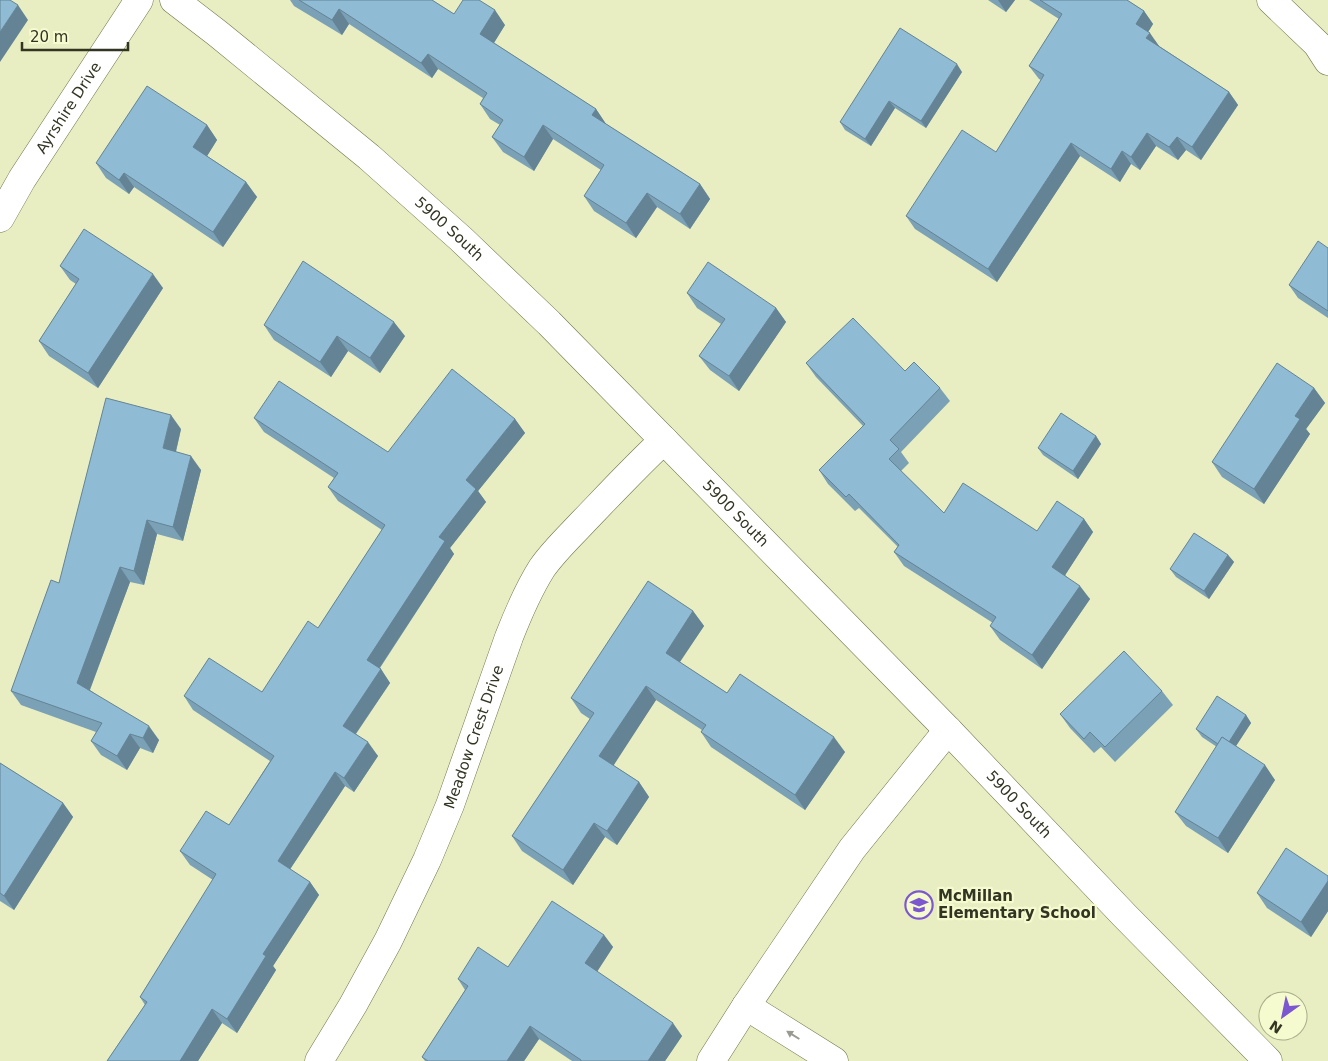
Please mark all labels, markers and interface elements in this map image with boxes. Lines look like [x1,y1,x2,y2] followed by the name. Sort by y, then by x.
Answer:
[22,20,129,52] scale bar
[30,28,68,46] text: 20 m
[32,58,105,157] street label: Ayrshire Drive
[411,193,487,265] street label: 5900 South
[699,476,772,551] street label: 5900 South
[440,663,507,811] street label: Meadow Crest Drive
[982,767,1055,842] street label: 5900 South
[938,887,1096,922] place label: McMillan Elementary School
[904,890,934,920] school or university icon: McMillan Elementary School
[1258,991,1308,1041] north arrow
[1267,1017,1285,1037] text: N
[786,1030,800,1040] one-way arrow

